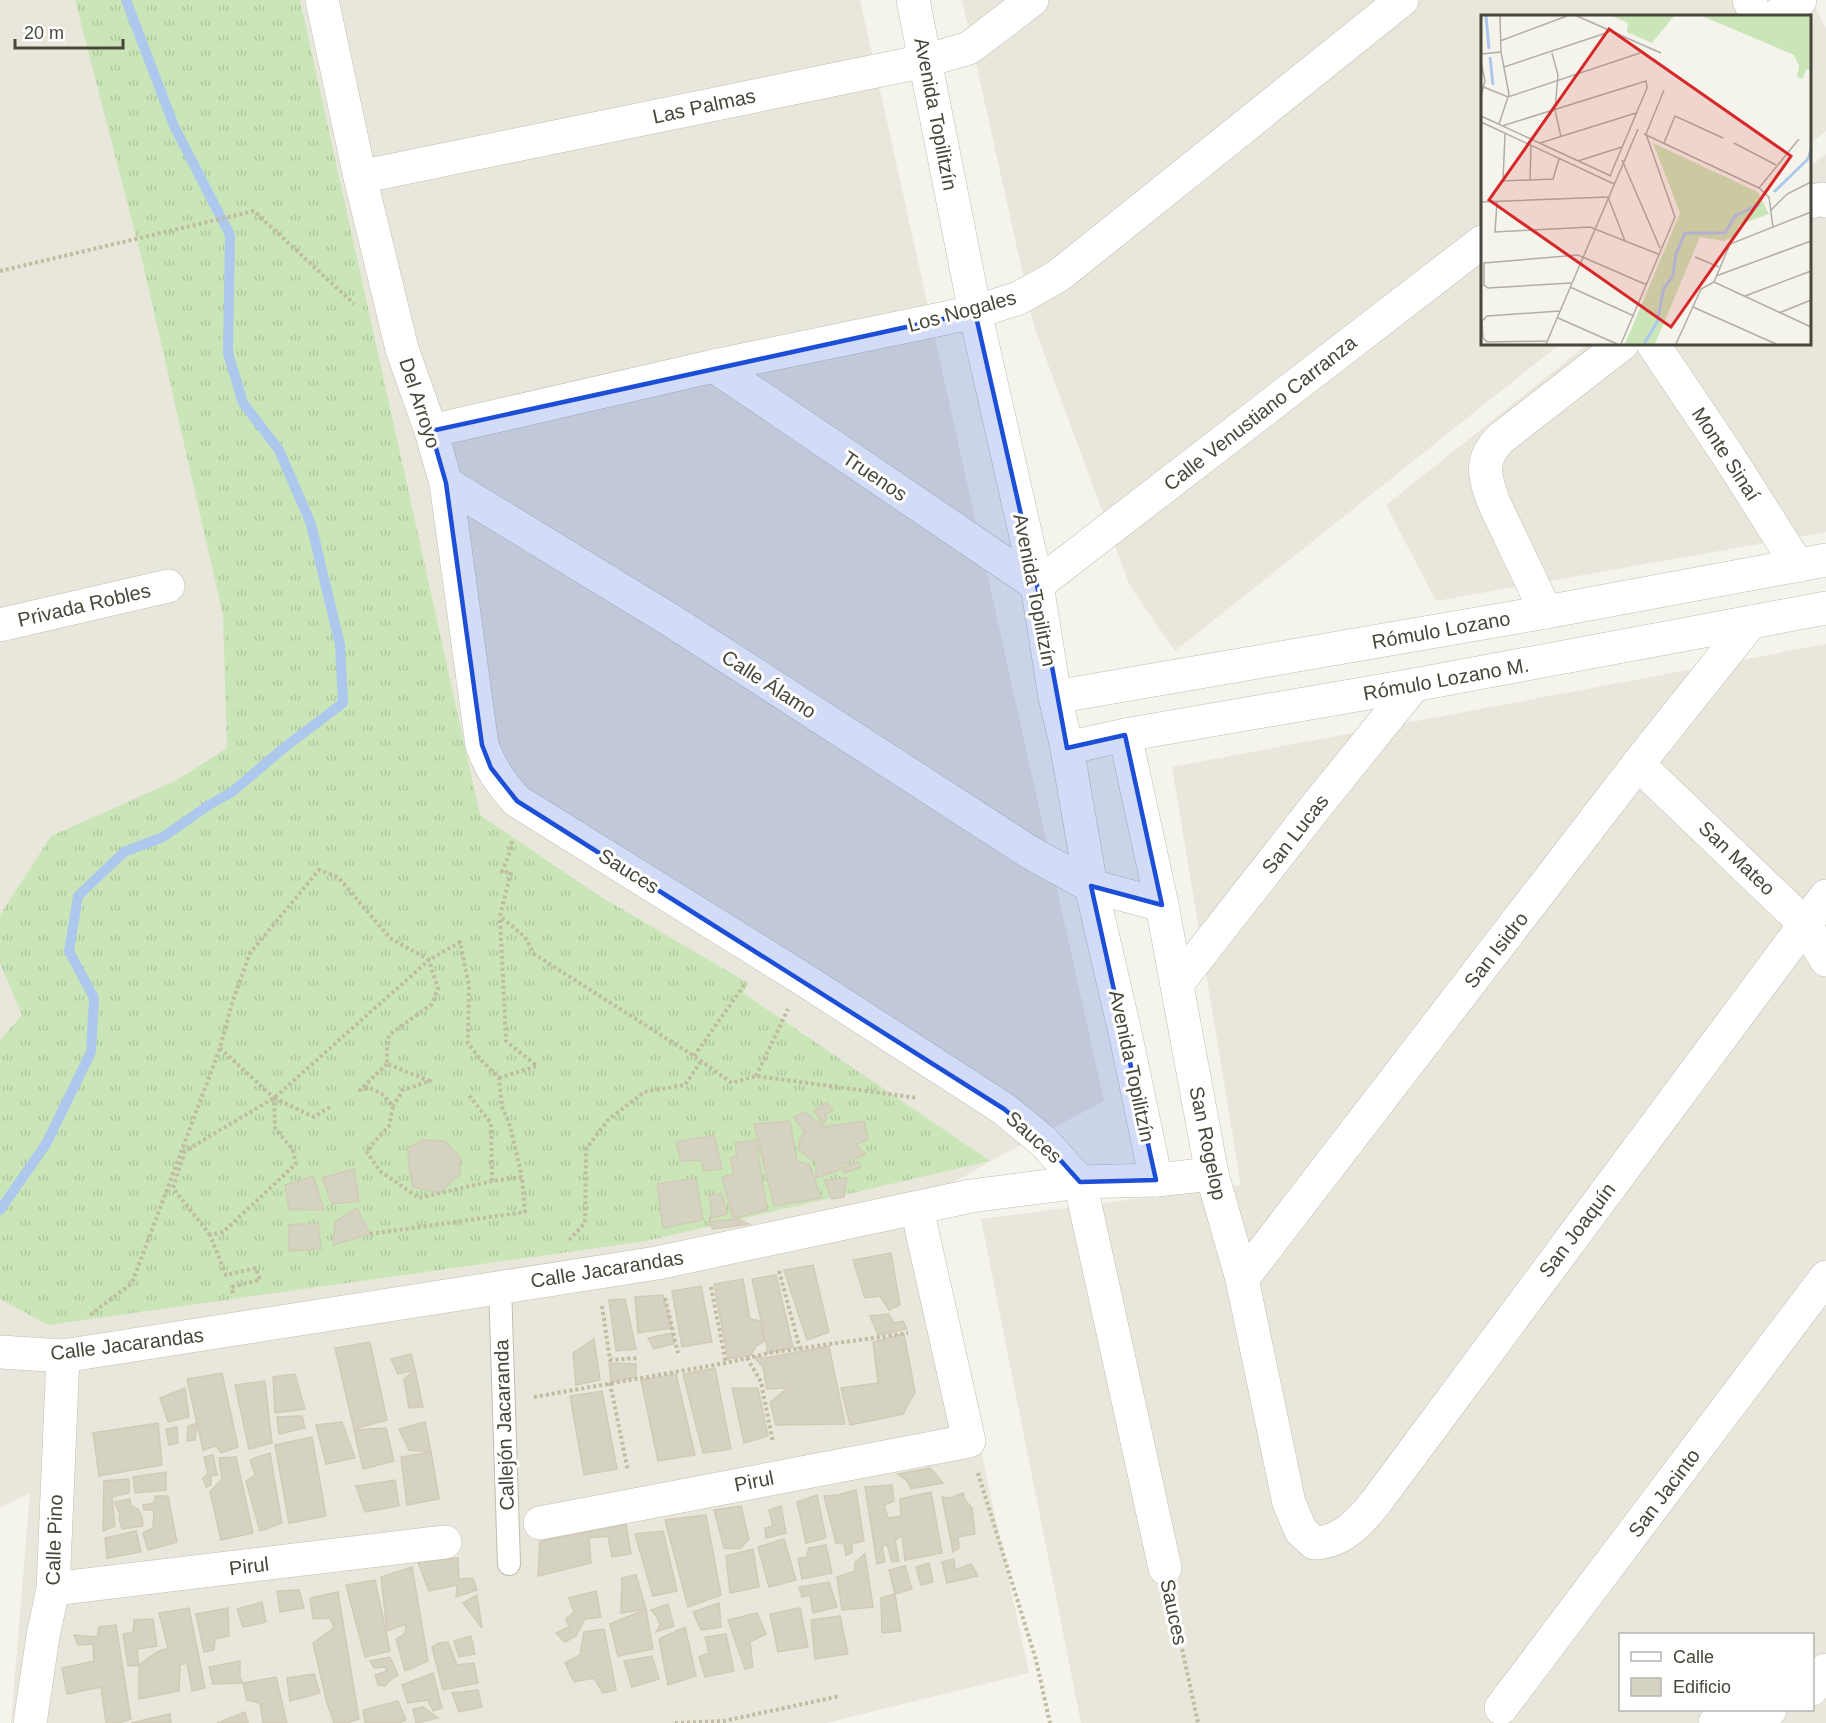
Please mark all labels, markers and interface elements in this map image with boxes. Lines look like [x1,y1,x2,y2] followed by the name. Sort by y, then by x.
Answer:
[15,12,123,50] scale bar
[1481,15,1811,345] inset map
[24,23,64,43] text: 20 m
[910,36,962,192] street label: Avenida Topilitzín
[651,84,757,128] street label: Las Palmas
[905,286,1019,336] street label: Los Nogales
[1159,331,1361,495] street label: Calle Venustiano Carranza
[395,355,445,451] street label: Del Arroyo
[1688,403,1765,505] street label: Monte Sinaí
[839,447,911,505] street label: Truenos
[1009,512,1061,668] street label: Avenida Topilitzín
[15,579,153,631] street label: Privada Robles
[1370,607,1512,653] street label: Rómulo Lozano
[718,645,820,723] street label: Calle Álamo
[1361,654,1531,704] street label: Rómulo Lozano M.
[1257,790,1333,878] street label: San Lucas
[1695,816,1779,900] street label: San Mateo
[595,844,663,898] street label: Sauces
[1460,908,1532,992] street label: San Isidro
[1105,988,1159,1144] street label: Avenida Topilitzín
[1185,1084,1231,1202] street label: San Rogelop
[1002,1107,1066,1167] street label: Sauces
[1534,1179,1620,1281] street label: San Joaquín
[529,1246,685,1292] street label: Calle Jacarandas
[49,1324,205,1364] street label: Calle Jacarandas
[490,1338,518,1511] street label: Callejón Jacaranda
[1624,1445,1704,1541] street label: San Jacinto
[732,1466,776,1496] street label: Pirul
[41,1494,67,1586] street label: Calle Pino
[228,1553,270,1579] street label: Pirul
[1156,1577,1192,1647] street label: Sauces
[1619,1633,1814,1711] legend
[1673,1647,1714,1667] text: Calle
[1673,1677,1731,1697] text: Edificio

